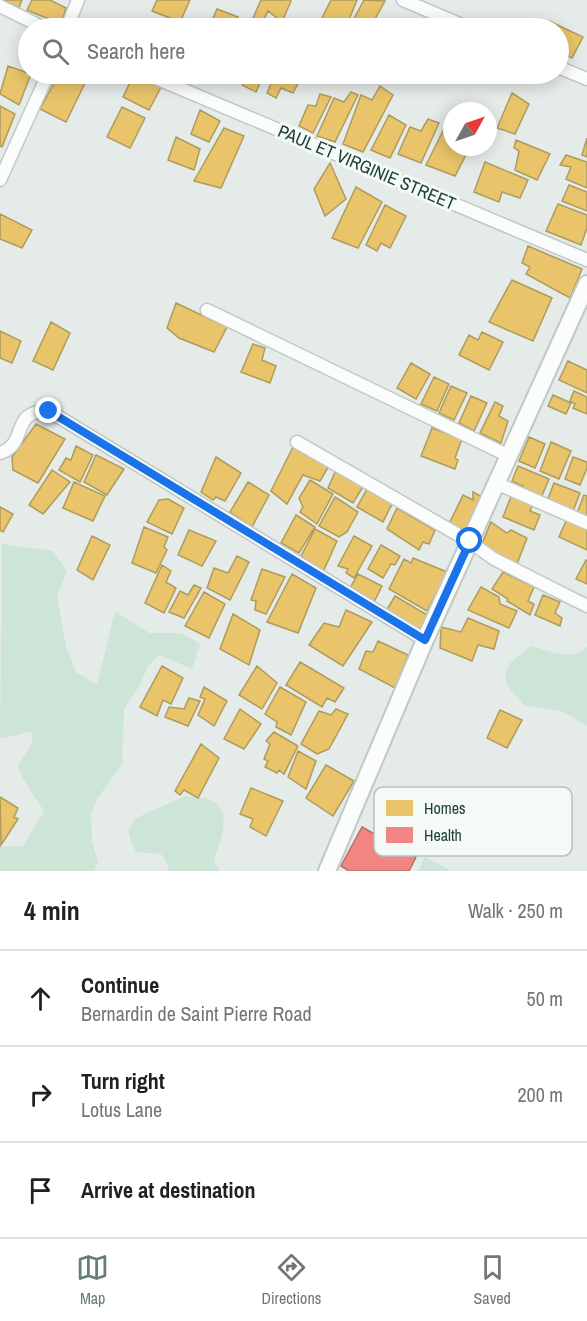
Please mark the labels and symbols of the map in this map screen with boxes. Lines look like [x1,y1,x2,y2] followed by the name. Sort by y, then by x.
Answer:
[443,102,497,156] north arrow
[274,118,460,216] street label: PAUL ET VIRGINIE STREET
[35,397,61,423] route end
[456,527,482,553] route start
[374,787,572,856] legend
[424,797,466,819] text: Homes
[424,824,462,846] text: Health

